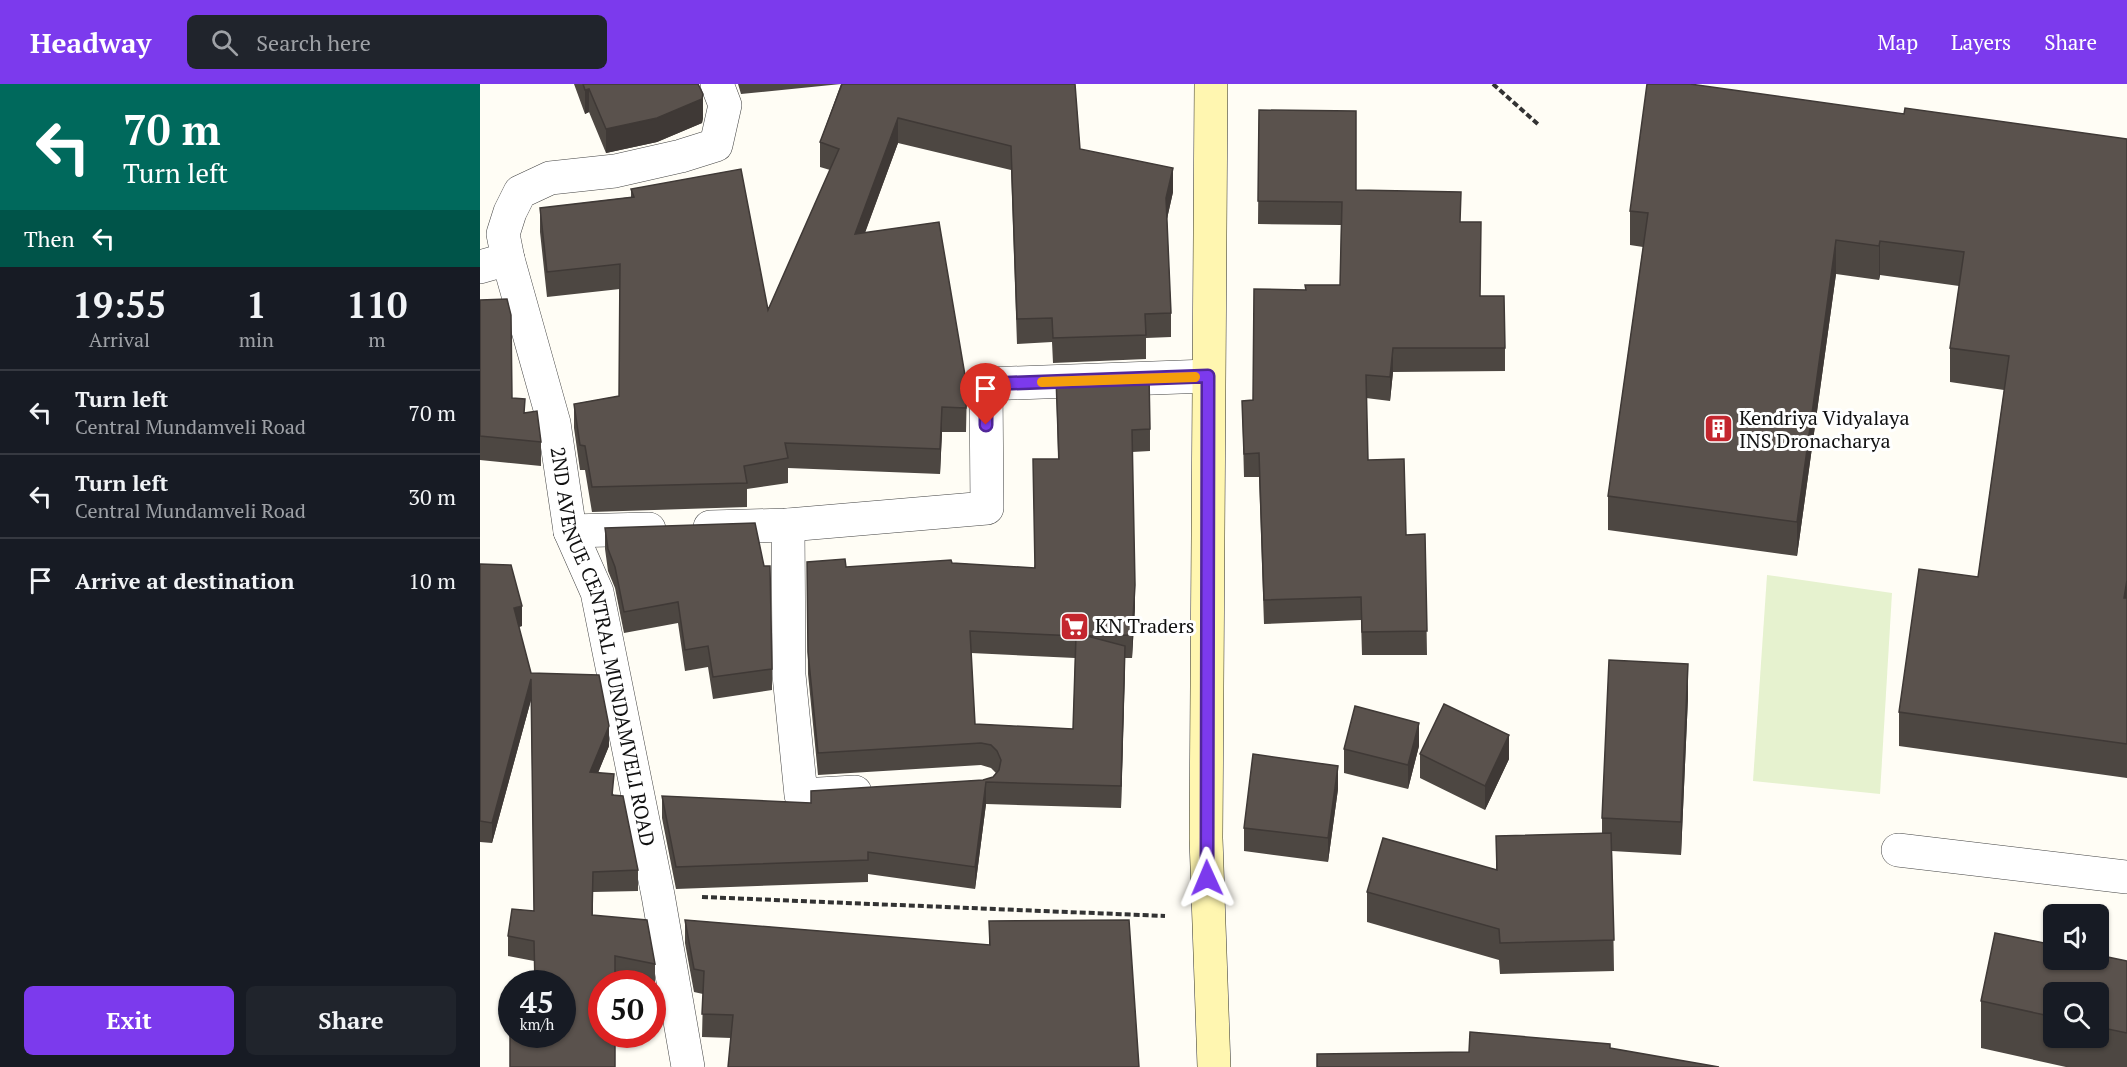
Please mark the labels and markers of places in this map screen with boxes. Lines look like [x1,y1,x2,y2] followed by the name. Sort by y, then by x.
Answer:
[960,363,1011,425] pin
[1739,404,1910,454] place label: Kendriya Vidyalaya INS Dronacharya
[1702,413,1734,445] building icon: Kendriya Vidyalaya INS Dronacharya
[1058,610,1090,642] supermarket icon: KN Traders
[1095,612,1194,639] place label: KN Traders

